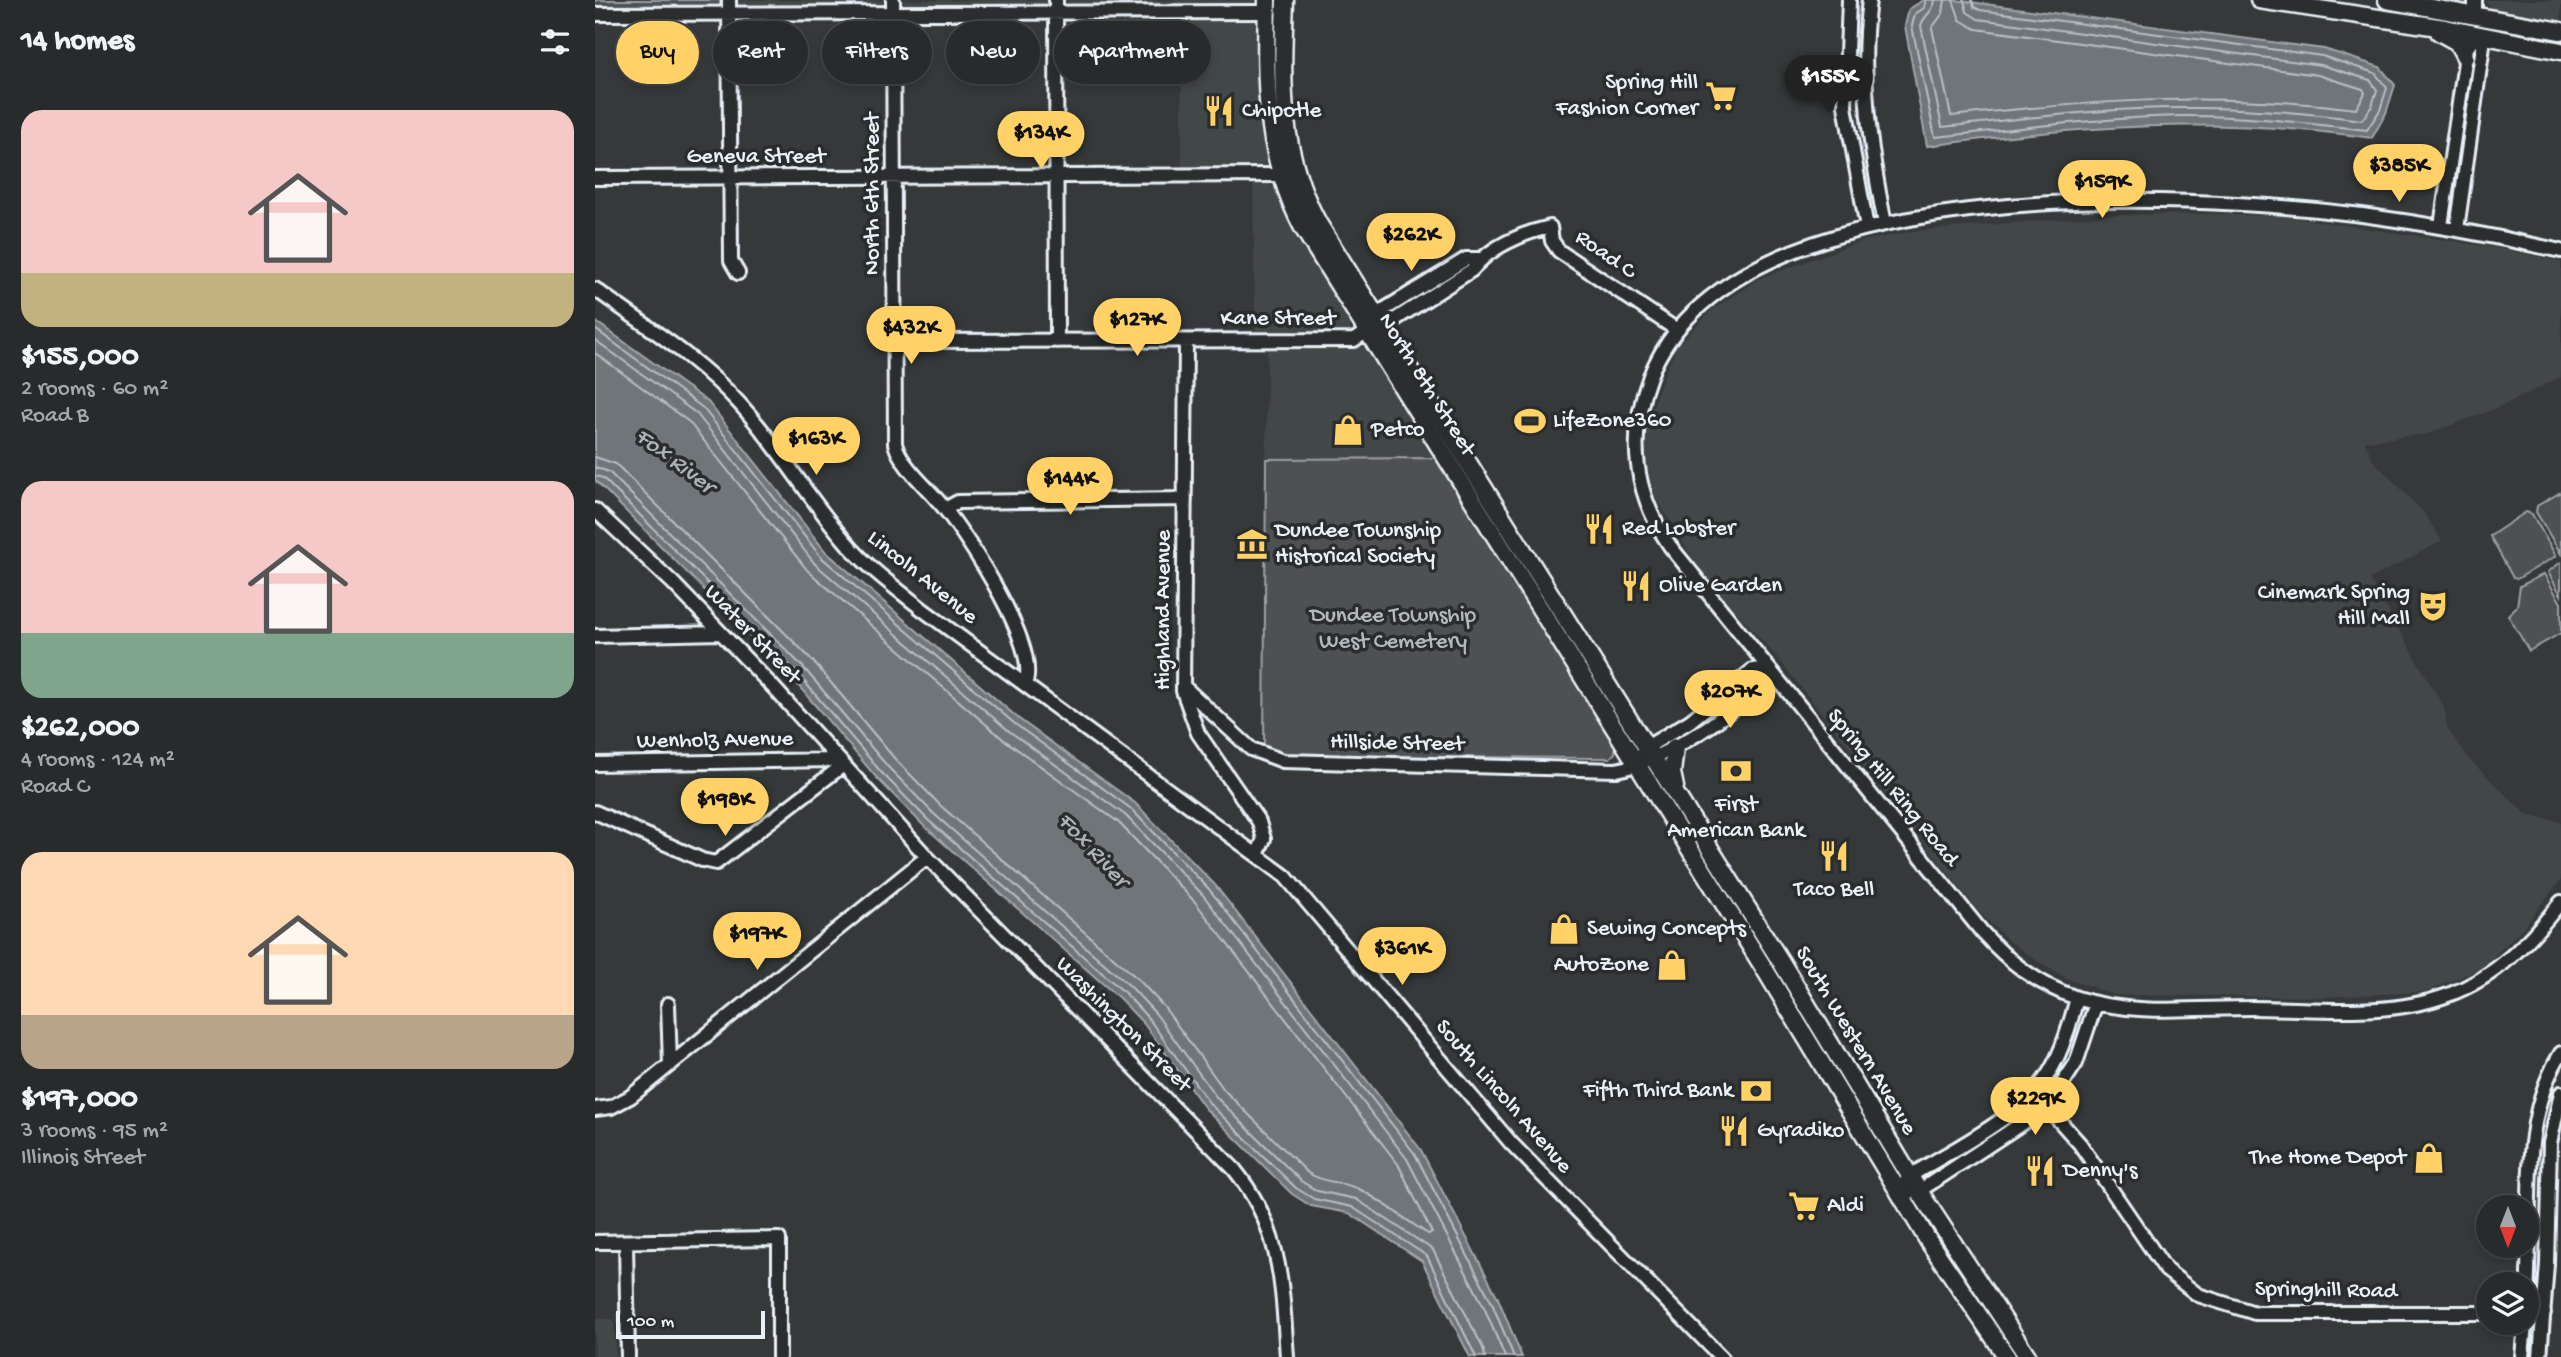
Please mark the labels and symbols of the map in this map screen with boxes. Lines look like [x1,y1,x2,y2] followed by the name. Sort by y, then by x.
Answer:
[1780,55,1878,115] pin: $155K
[1555,70,1700,123] place label: Spring Hill Fashion Corner
[1704,79,1738,113] supermarket icon: Spring Hill Fashion Corner
[1202,94,1236,128] restaurant icon: Chipotle
[1242,98,1323,125] place label: Chipotle
[860,111,887,275] street label: North 6th Street
[992,111,1090,171] pin: $134K
[687,144,827,171] street label: Geneva Street
[2350,144,2448,204] pin: $385K
[2053,160,2151,220] pin: $159K
[1362,214,1460,273] pin: $262K
[1569,224,1642,286] street label: Road C
[1088,298,1186,358] pin: $127K
[862,306,960,366] pin: $432K
[1220,306,1337,333] street label: Kane Street
[1371,309,1482,463] street label: North 8th Street
[1513,404,1547,438] sports icon: LifeZone360
[1553,408,1672,435] place label: LifeZone360
[1331,413,1365,447] shop icon: Petco
[1370,417,1425,444] place label: Petco
[767,418,865,477] pin: $163K
[628,423,723,504] water label: Fox River
[1021,458,1119,517] pin: $144K
[1582,512,1616,546] restaurant icon: Red Lobster
[1622,516,1737,543] place label: Red Lobster
[1273,518,1441,571] place label: Dundee Township Historical Society
[861,525,984,632] street label: Lincoln Avenue
[1235,527,1269,561] museum icon: Dundee Township Historical Society
[1151,529,1178,690] street label: Highland Avenue
[1619,569,1653,603] restaurant icon: Olive Garden
[1659,573,1782,600] place label: Olive Garden
[698,579,807,692] street label: Water Street
[2258,580,2410,633] place label: Cinemark Spring Hill Mall
[2416,589,2450,623] theatre icon: Cinemark Spring Hill Mall
[1308,603,1476,656] park label: Dundee Township West Cemetery
[1681,670,1779,730] pin: $207K
[1820,704,1965,873] street label: Spring Hill Ring Road
[637,726,795,756] street label: Wenholz Avenue
[1330,729,1466,759] street label: Hillside Street
[1719,754,1753,788] bank icon: First American Bank
[676,778,774,838] pin: $198K
[1667,792,1808,845] place label: First American Bank
[1050,807,1137,898] water label: Fox River
[1817,839,1851,873] restaurant icon: Taco Bell
[1792,877,1874,904] place label: Taco Bell
[708,912,806,972] pin: $197K
[1547,912,1581,946] shop icon: Sewing Concepts
[1587,916,1747,943] place label: Sewing Concepts
[1353,928,1451,987] pin: $361K
[1788,942,1923,1141] street label: South Western Avenue
[1655,948,1689,982] shop icon: AutoZone
[1049,951,1198,1100] street label: Washington Street
[1554,952,1650,979] place label: AutoZone
[1429,1014,1578,1180] street label: South Lincoln Avenue
[1739,1074,1773,1108] bank icon: Fifth Third Bank
[1582,1078,1736,1105] place label: Fifth Third Bank
[1986,1078,2084,1137] pin: $229K
[1717,1114,1751,1148] restaurant icon: Gyradiko
[1757,1118,1844,1145] place label: Gyradiko
[2412,1141,2446,1175] shop icon: The Home Depot
[2247,1145,2408,1172] place label: The Home Depot
[2023,1154,2057,1188] restaurant icon: Denny's
[2061,1158,2138,1185] place label: Denny's
[1787,1189,1821,1223] supermarket icon: Aldi
[1827,1193,1864,1220] place label: Aldi
[2476,1195,2539,1258] north arrow
[2255,1276,2399,1306] street label: Springhill Road
[616,1308,765,1340] scale bar

